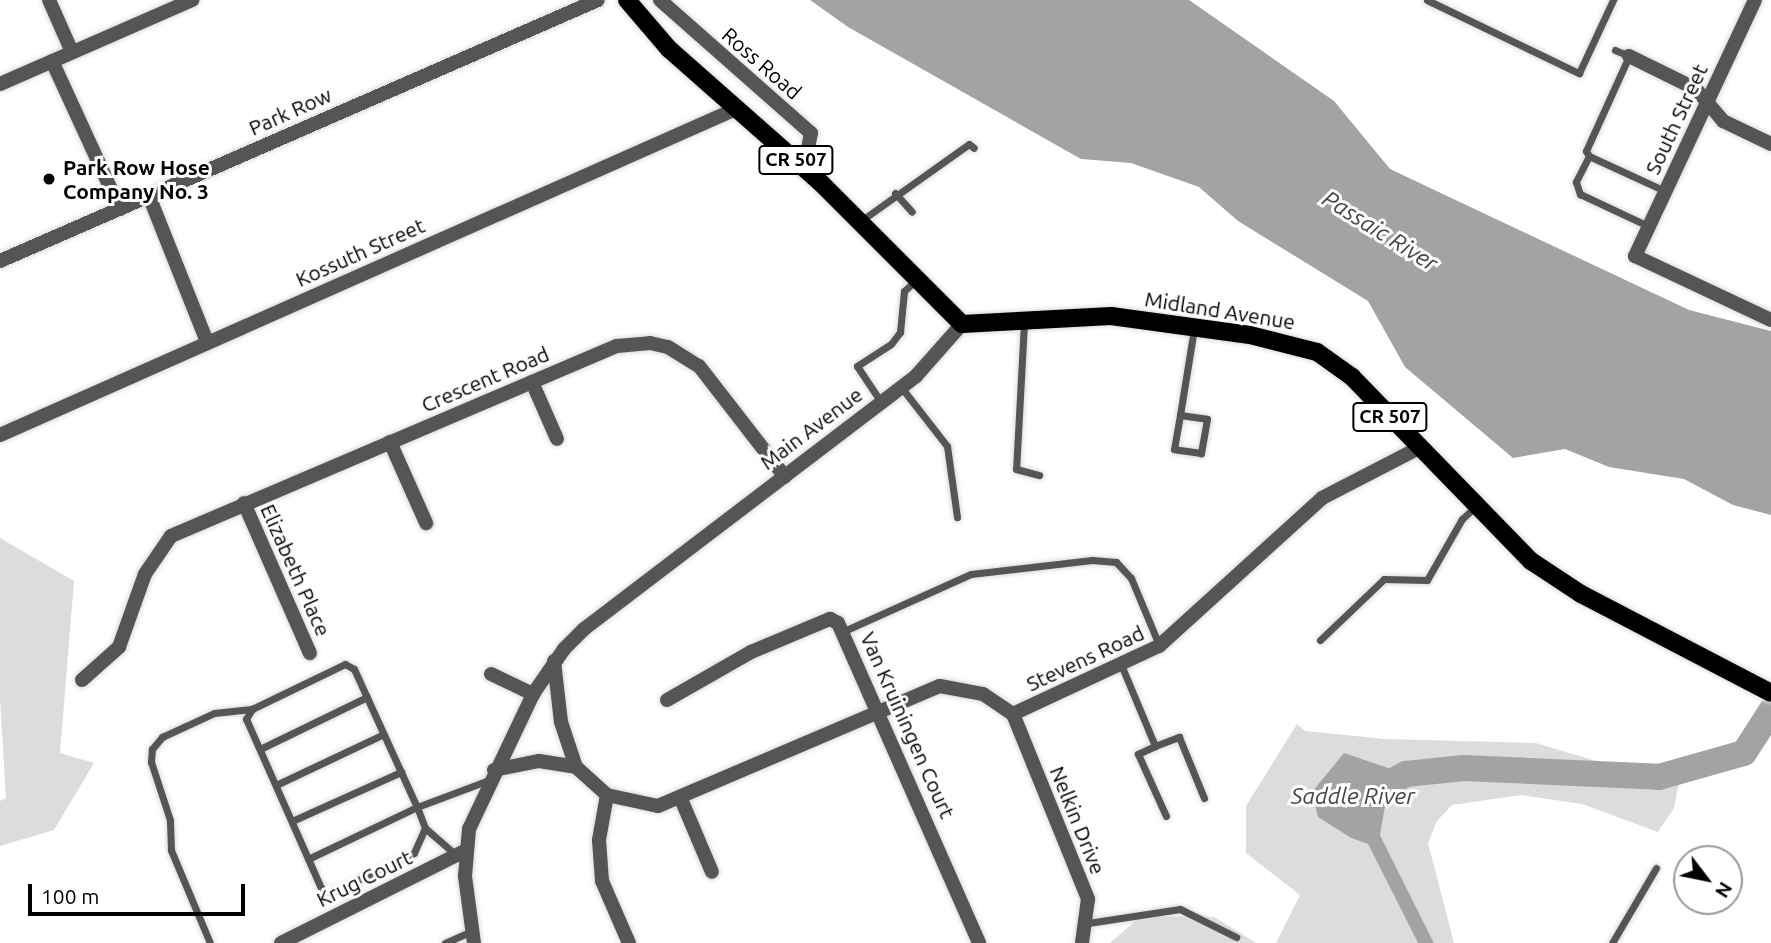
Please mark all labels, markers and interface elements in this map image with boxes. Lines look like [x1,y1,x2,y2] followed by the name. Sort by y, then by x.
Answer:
[717,22,807,104] street label: Ross Road
[1639,60,1713,178] street label: South Street
[245,82,335,140] street label: Park Row
[758,144,834,176] road number: CR 507
[63,154,210,204] place label: Park Row Hose Company No. 3
[41,171,57,187] marker: Park Row Hose Company No. 3
[1317,185,1443,277] water label: Passaic River
[292,212,428,292] street label: Kossuth Street
[1143,286,1297,334] street label: Midland Avenue
[417,341,553,417] street label: Crescent Road
[755,381,867,475] street label: Main Avenue
[1352,402,1428,432] road number: CR 507
[256,500,336,640] street label: Elizabeth Place
[1022,620,1148,696] street label: Stevens Road
[856,628,960,822] street label: Van Kruiningen Court
[1045,762,1111,878] street label: Nelkin Drive
[1291,782,1415,810] water label: Saddle River
[312,844,416,912] street label: Krug Court
[1673,845,1743,915] north arrow
[32,870,248,914] scale bar
[1711,878,1737,902] text: N
[41,884,99,908] text: 100 m

